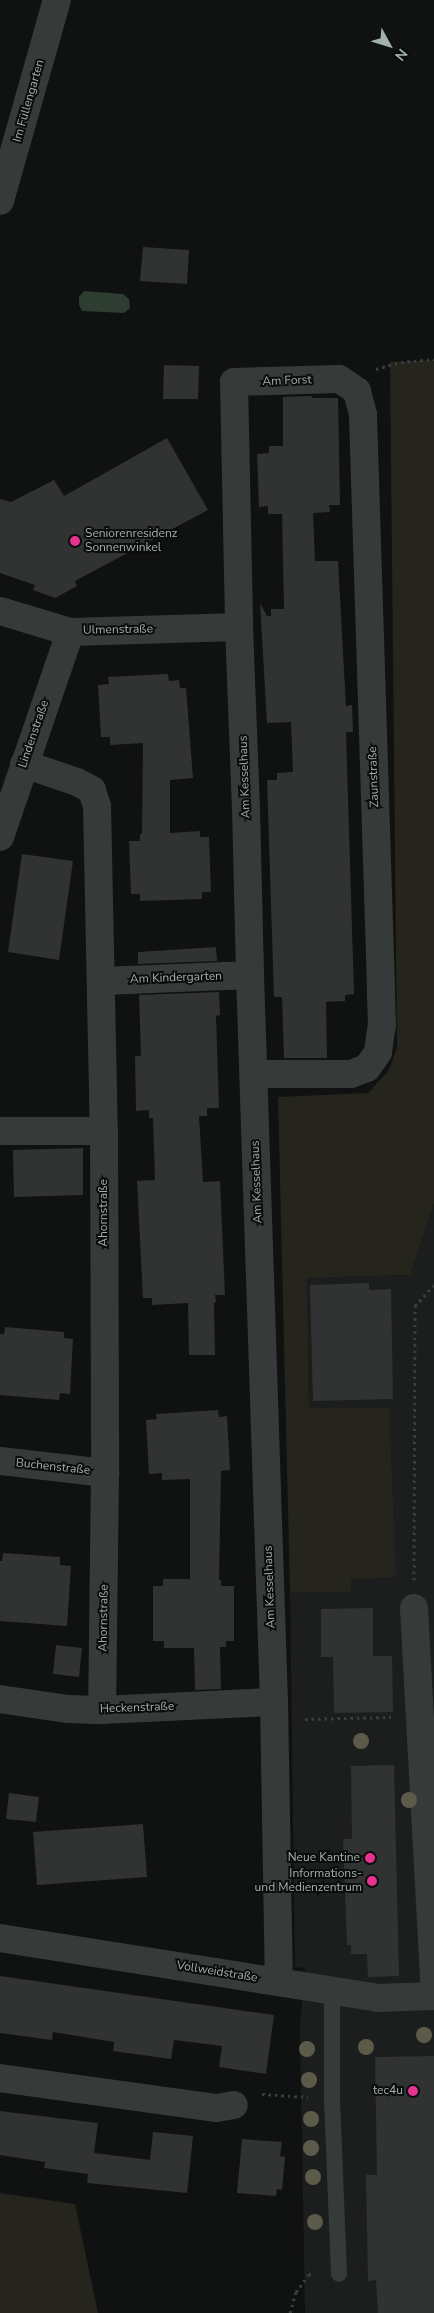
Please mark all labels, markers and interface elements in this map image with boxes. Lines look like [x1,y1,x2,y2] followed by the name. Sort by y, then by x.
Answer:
[364,20,414,70] north arrow
[390,45,412,65] text: N
[10,58,48,144] street label: Im Füllengarten
[262,373,312,389] street label: Am Forst
[85,527,177,555] place label: Seniorenresidenz Sonnenwinkel
[69,535,81,547] marker: Seniorenresidenz Sonnenwinkel
[83,622,153,638] street label: Ulmenstraße
[16,698,52,770] street label: Lindenstraße
[236,735,254,819] street label: Am Kesselhaus
[366,746,382,808] street label: Zaunstraße
[130,969,222,987] street label: Am Kindergarten
[248,1140,266,1224] street label: Am Kesselhaus
[97,1179,111,1247] street label: Ahornstraße
[15,1456,91,1478] street label: Buchenstraße
[261,1545,279,1629] street label: Am Kesselhaus
[96,1584,112,1652] street label: Ahornstraße
[100,1700,174,1716] street label: Heckenstraße
[288,1851,360,1865] place label: Neue Kantine
[364,1852,376,1864] marker: Neue Kantine
[255,1867,362,1895] place label: Informations- und Medienzentrum
[366,1875,378,1887] marker: Informations- und Medienzentrum
[176,1959,258,1985] street label: Vollweidstraße
[373,2084,403,2098] place label: tec4u
[407,2085,419,2097] marker: tec4u

